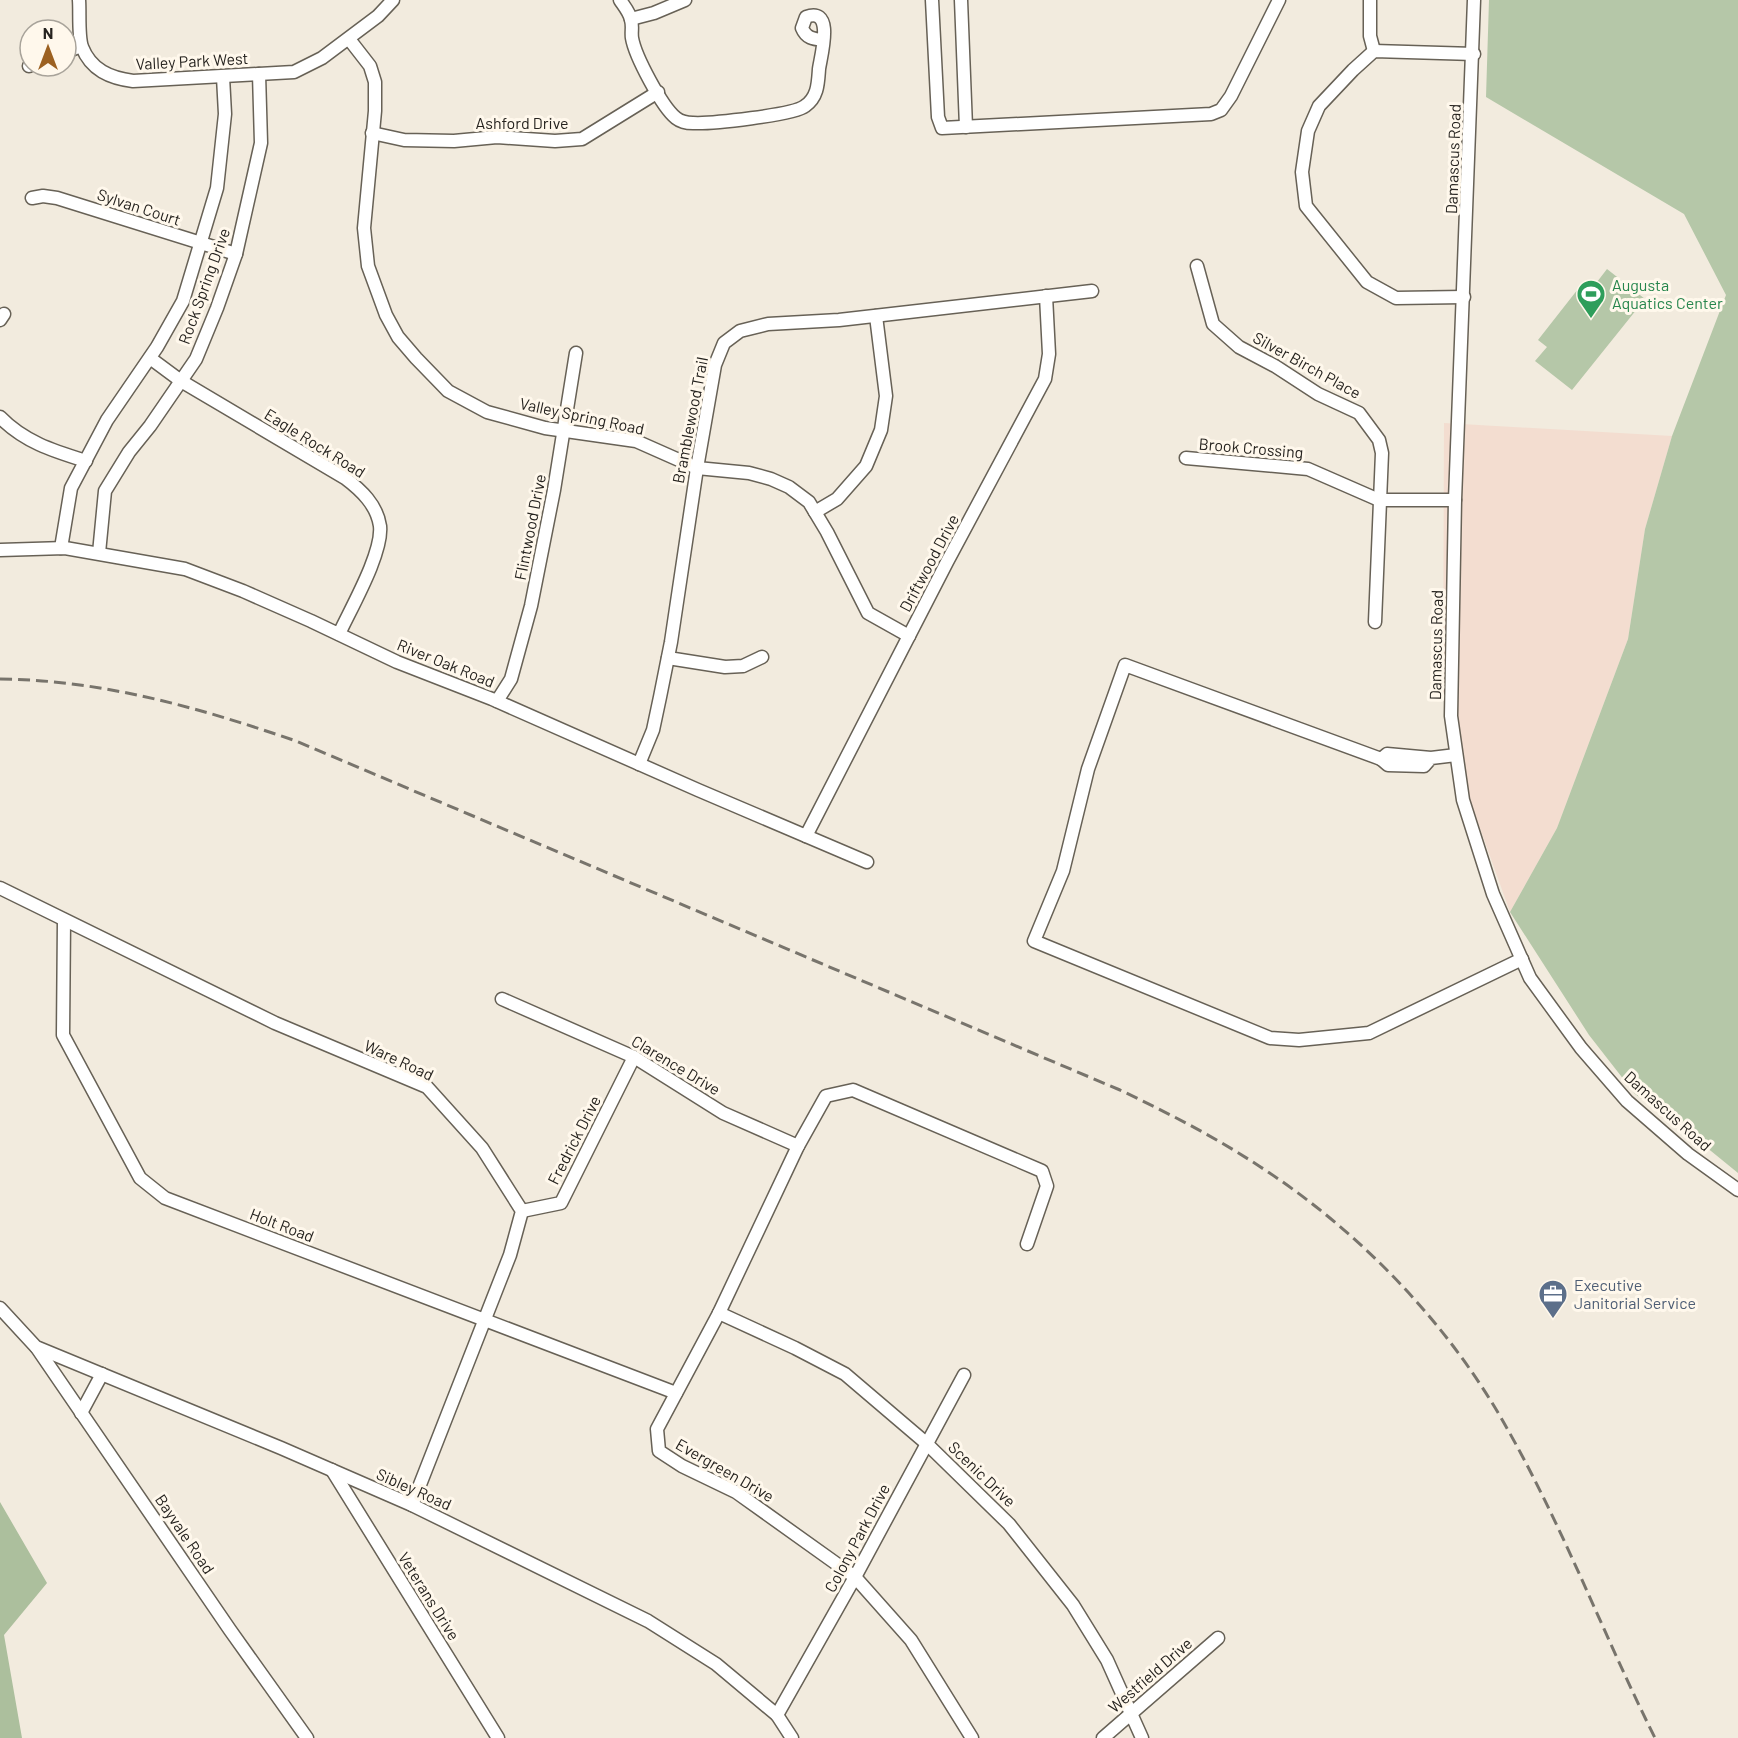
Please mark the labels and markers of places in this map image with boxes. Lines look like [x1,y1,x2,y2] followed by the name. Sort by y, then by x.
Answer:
[1612,275,1723,312] place label: Augusta Aquatics Center
[1575,278,1607,320] sports icon: Augusta Aquatics Center
[1574,1275,1696,1312] place label: Executive Janitorial Service
[1537,1278,1569,1320] office icon: Executive Janitorial Service

